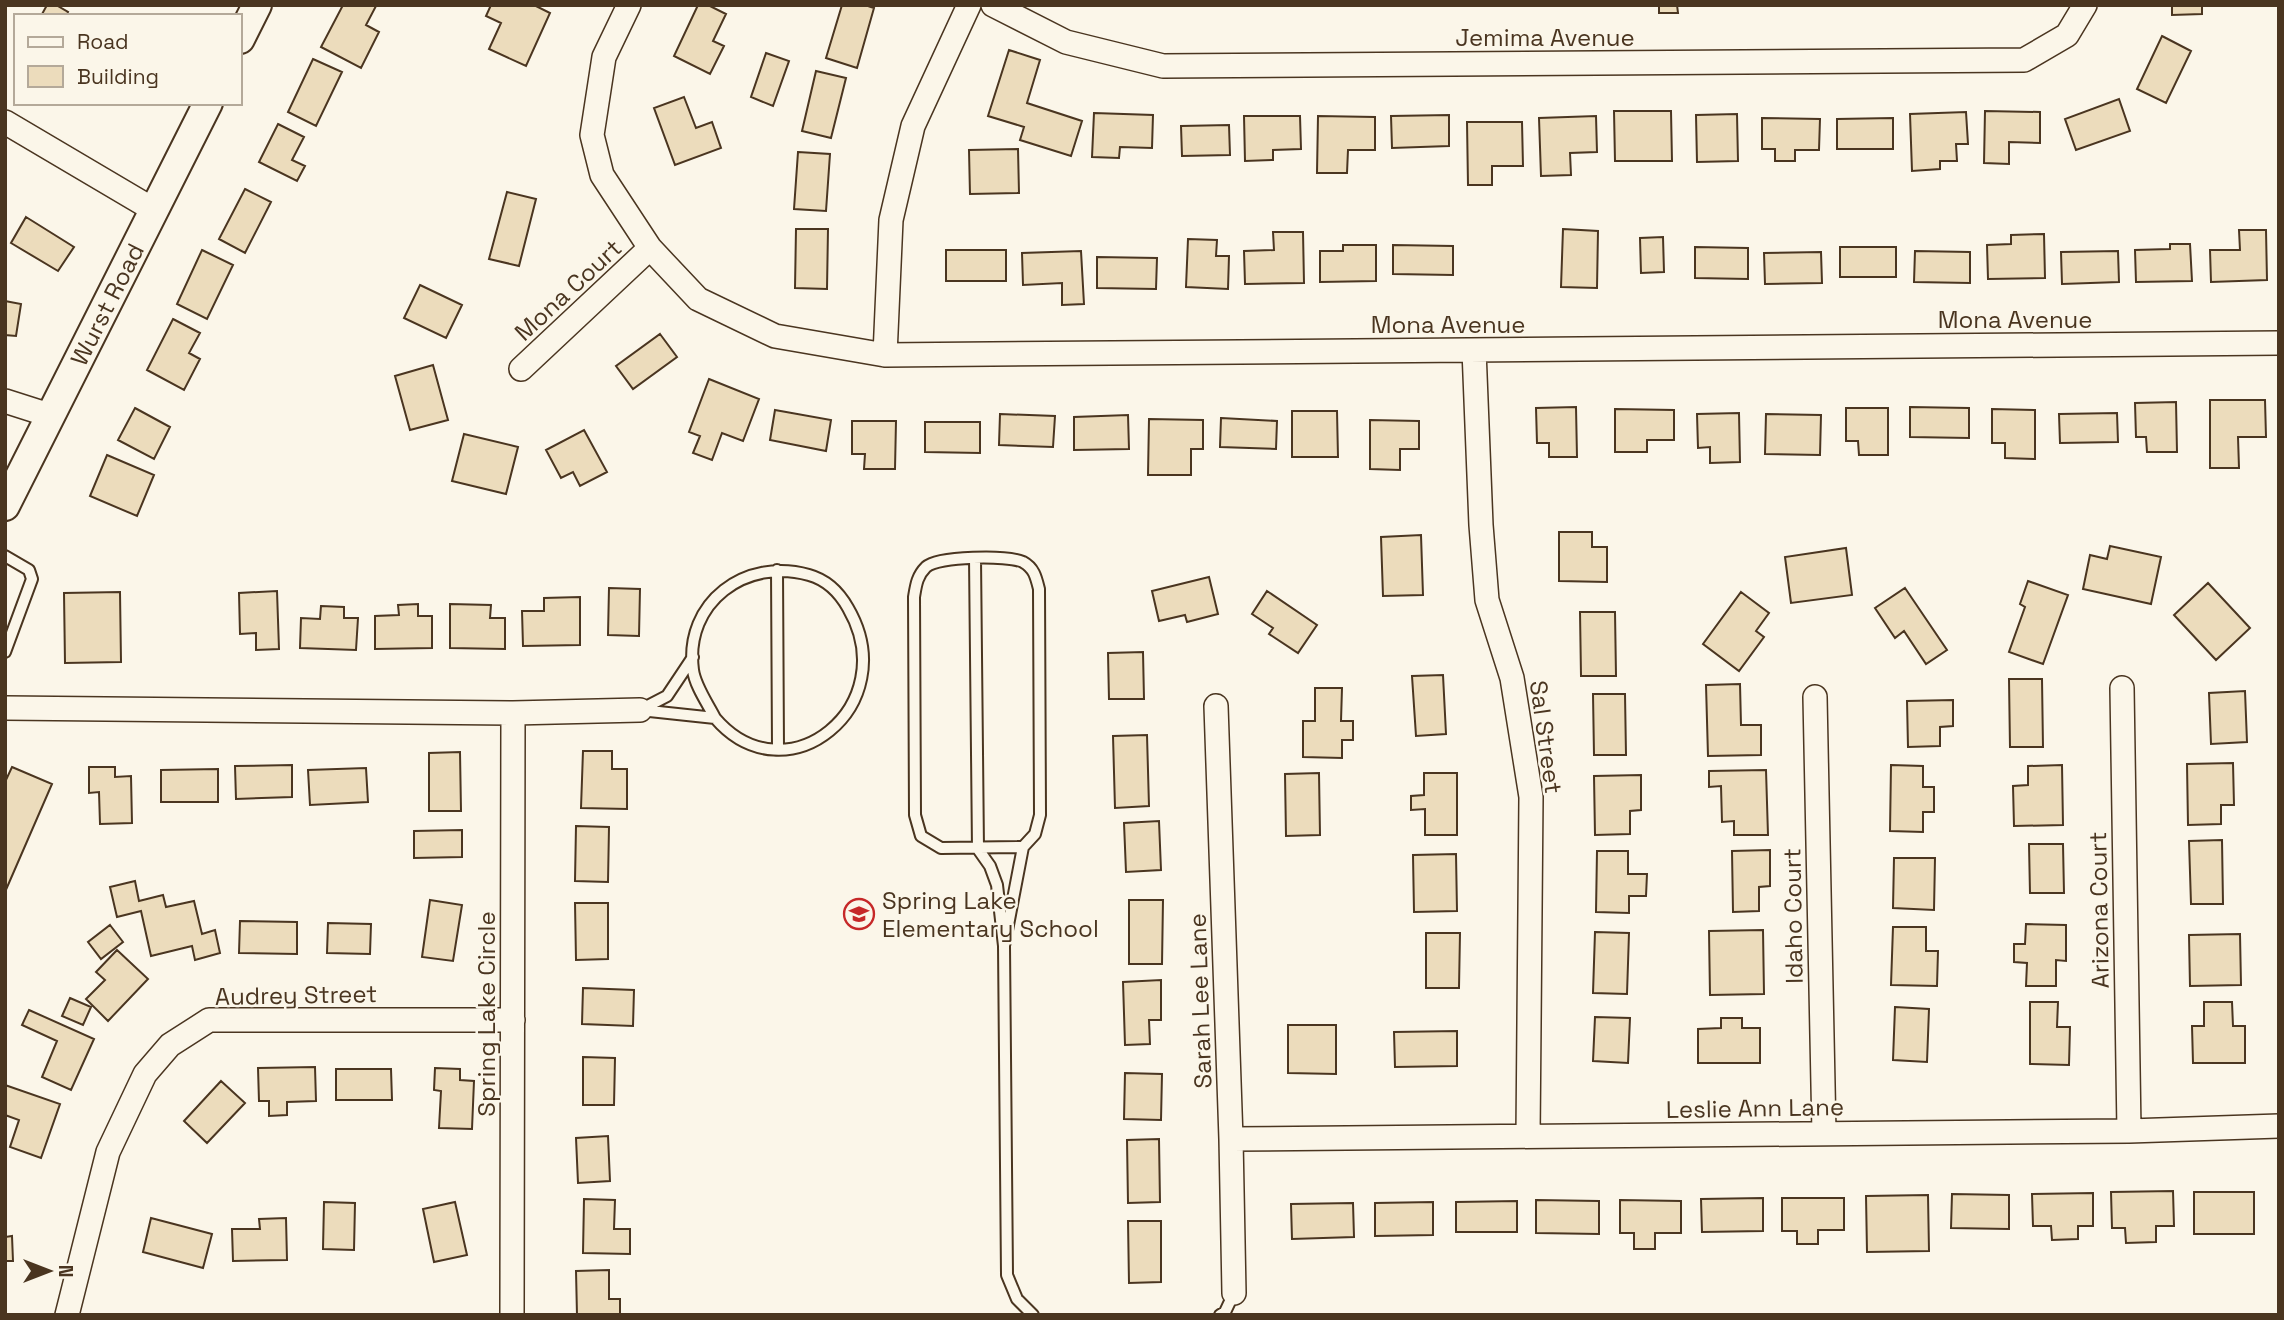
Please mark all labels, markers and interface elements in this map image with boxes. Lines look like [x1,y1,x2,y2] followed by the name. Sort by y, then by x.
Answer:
[14,14,242,105] legend
[1455,22,1635,53] street label: Jemima Avenue
[77,28,129,55] text: Road
[77,63,159,90] text: Building
[508,233,628,347] street label: Mona Court
[63,238,150,371] street label: Wurst Road
[1938,304,2092,335] street label: Mona Avenue
[1371,309,1525,340] street label: Mona Avenue
[1523,678,1569,796] street label: Sal Street
[2082,831,2116,989] street label: Arizona Court
[1776,848,1810,984] street label: Idaho Court
[882,885,1099,944] place label: Spring Lake Elementary School
[842,897,876,931] school or university icon: Spring Lake Elementary School
[471,911,502,1117] street label: Spring Lake Circle
[1181,913,1219,1089] street label: Sarah Lee Lane
[215,978,377,1012] street label: Audrey Street
[1666,1091,1844,1125] street label: Leslie Ann Lane
[14,1236,84,1306] north arrow
[53,1265,78,1277] text: N

